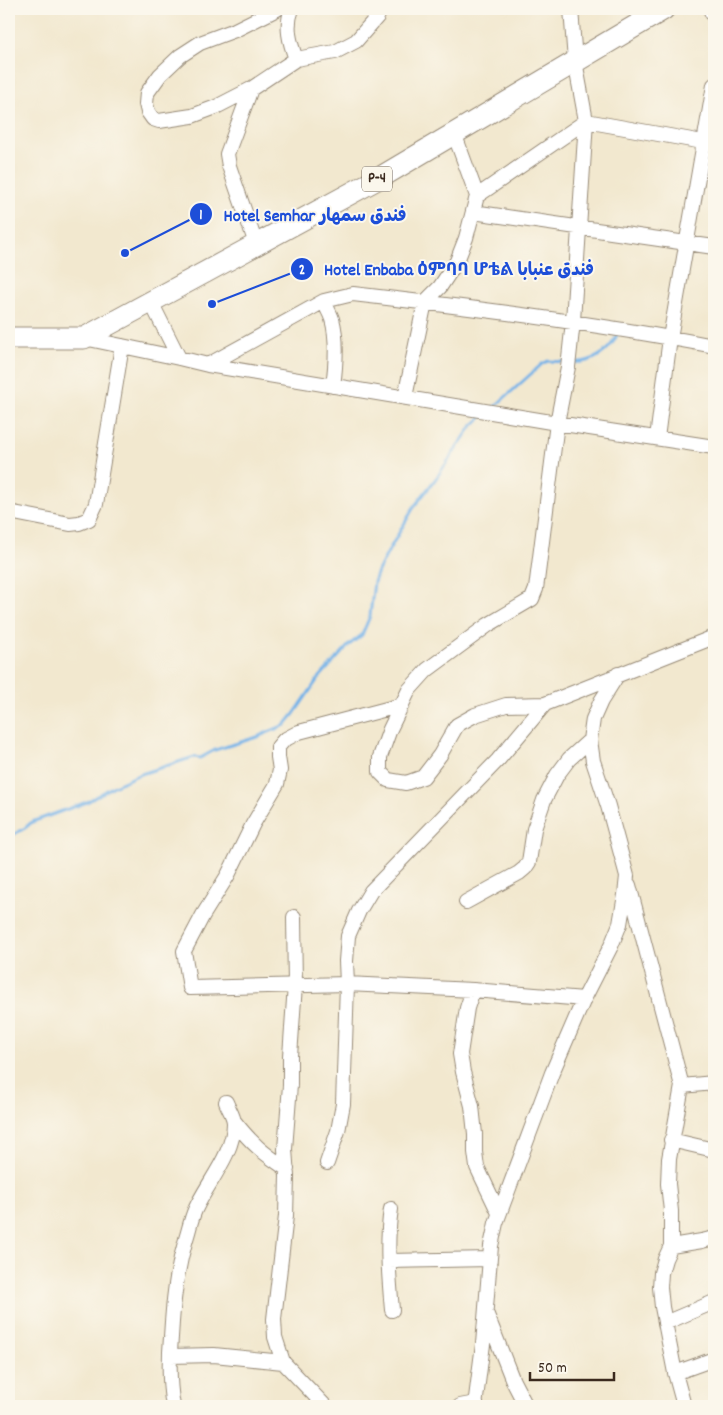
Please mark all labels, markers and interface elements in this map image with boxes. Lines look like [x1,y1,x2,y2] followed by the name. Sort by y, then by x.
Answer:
[362,166,392,192] road number: P-4
[188,198,416,231] callout: Hotel Semhar فندق سمهار
[199,205,203,227] text: 1
[224,205,406,230] text: Hotel Semhar فندق سمهار
[290,252,604,285] callout: Hotel Enbaba ዕምባባ ሆቴል فندق عنبابا
[324,259,594,284] text: Hotel Enbaba ዕምባባ ሆቴል فندق عنبابا
[299,260,305,282] text: 2
[530,1350,614,1382] scale bar
[538,1358,567,1380] text: 50 m

